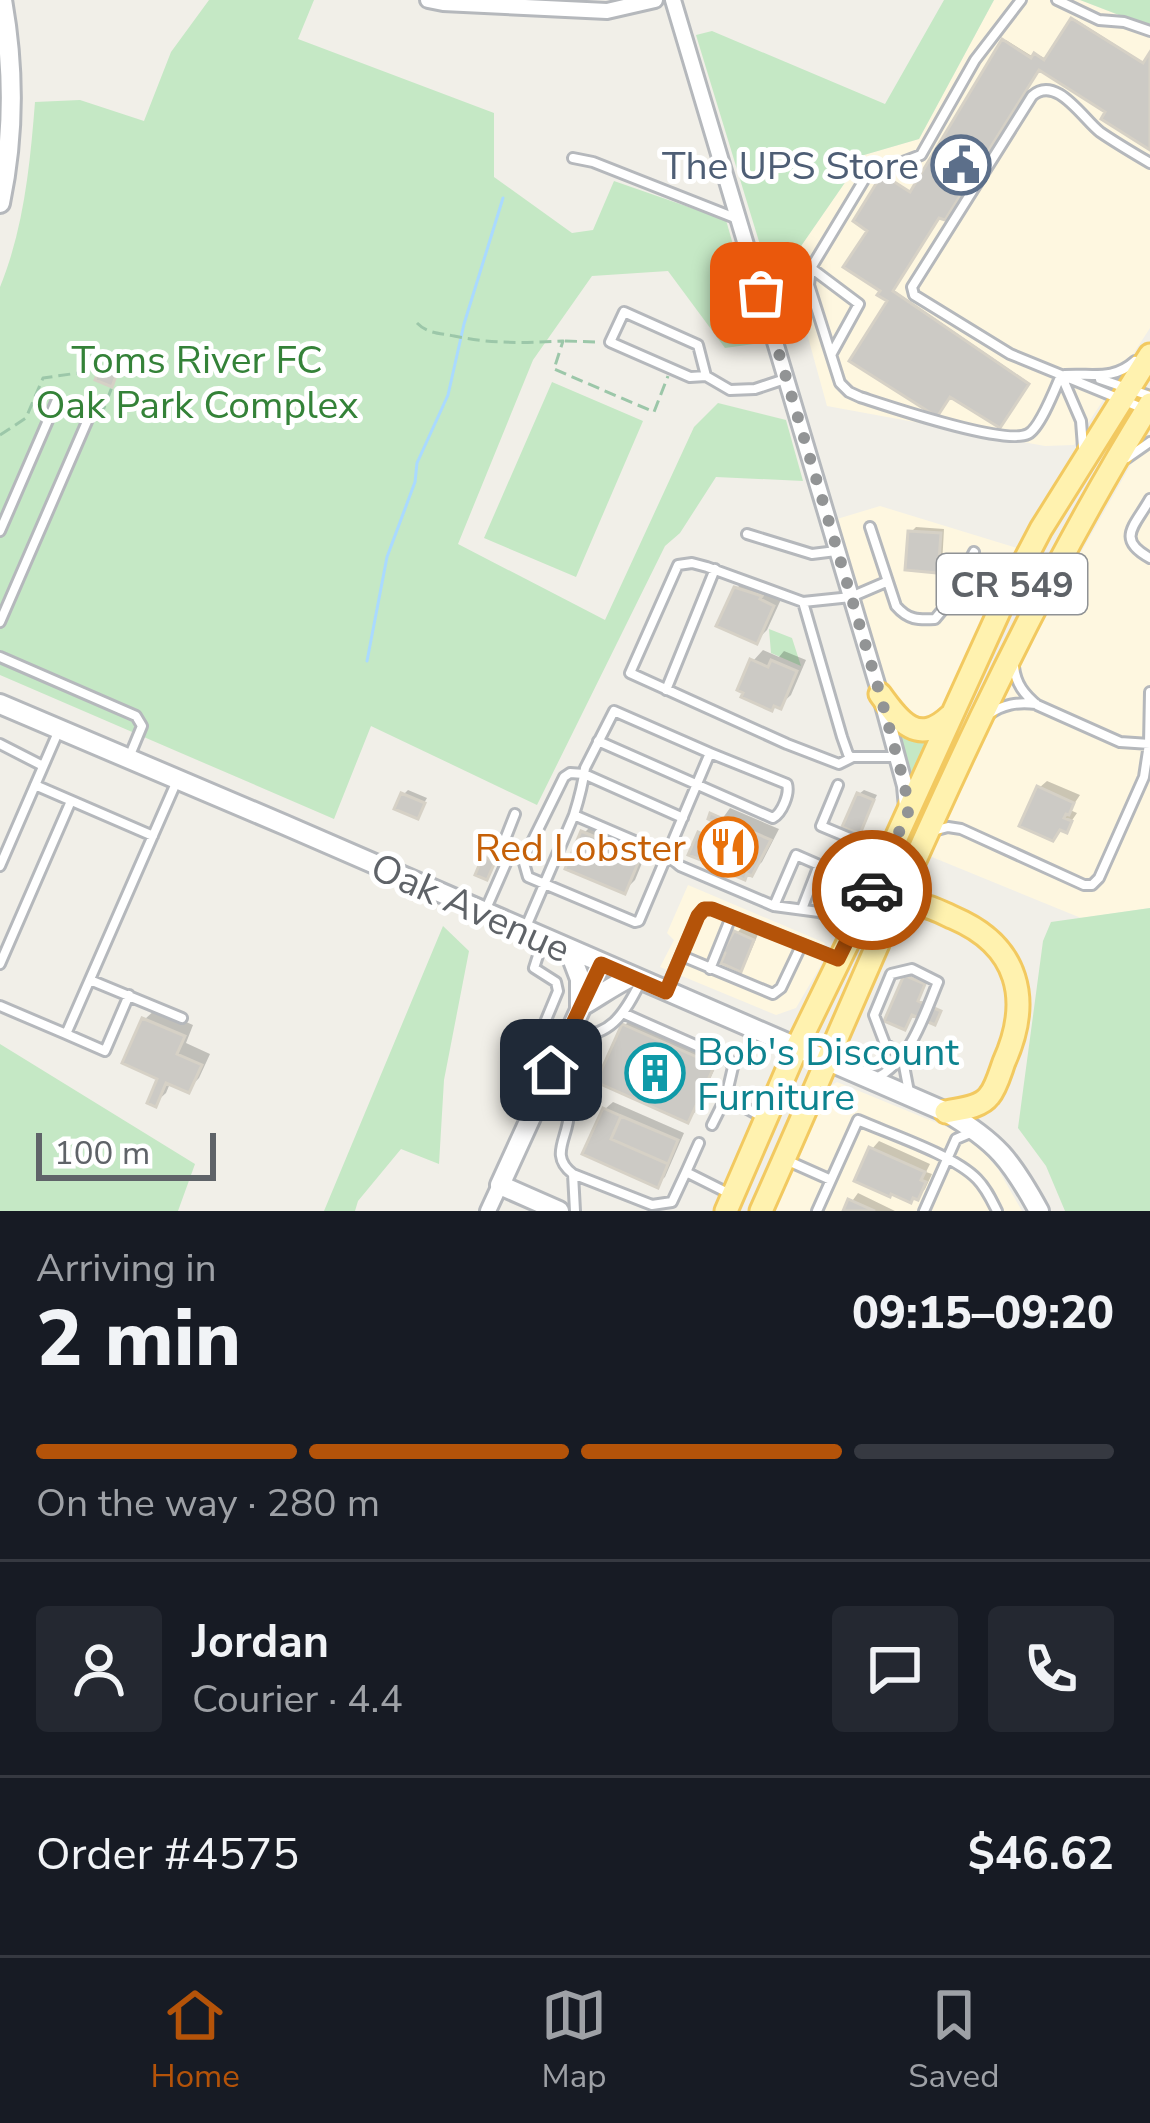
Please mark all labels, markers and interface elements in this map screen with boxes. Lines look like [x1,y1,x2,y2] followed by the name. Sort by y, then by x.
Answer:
[930,134,992,196] public building icon: The UPS Store
[662,140,919,193] place label: The UPS Store
[710,242,812,344] pin
[728,260,794,326] icon: bag
[35,334,359,432] park label: Toms River FC Oak Park Complex
[937,554,1087,614] road number: CR 549
[697,816,759,878] restaurant icon: Red Lobster
[475,822,686,875] place label: Red Lobster
[812,830,932,950] courier
[362,841,578,976] street label: Oak Avenue
[839,857,905,923] icon: car
[500,1019,602,1121] pin
[697,1026,959,1124] place label: Bob's Discount Furniture
[518,1037,584,1103] icon: home
[624,1042,686,1104] building icon: Bob's Discount Furniture
[36,1127,216,1180] scale bar
[54,1131,150,1176] text: 100 m
[36,1242,217,1295] text: Arriving in
[852,1283,1114,1344] text: 09:15–09:20
[36,1286,241,1393] text: 2 min
[36,1477,380,1530] text: On the way · 280 m
[36,1606,162,1732] button: person
[832,1606,958,1732] button: chat
[988,1606,1114,1732] button: phone
[192,1612,329,1673] text: Jordan
[192,1673,403,1726] text: Courier · 4.4
[36,1824,299,1885] text: Order #4575
[968,1824,1114,1885] text: $46.62
[151,1982,240,2099] tab: Home
[541,1982,607,2099] tab: Map
[908,1982,999,2099] tab: Saved

